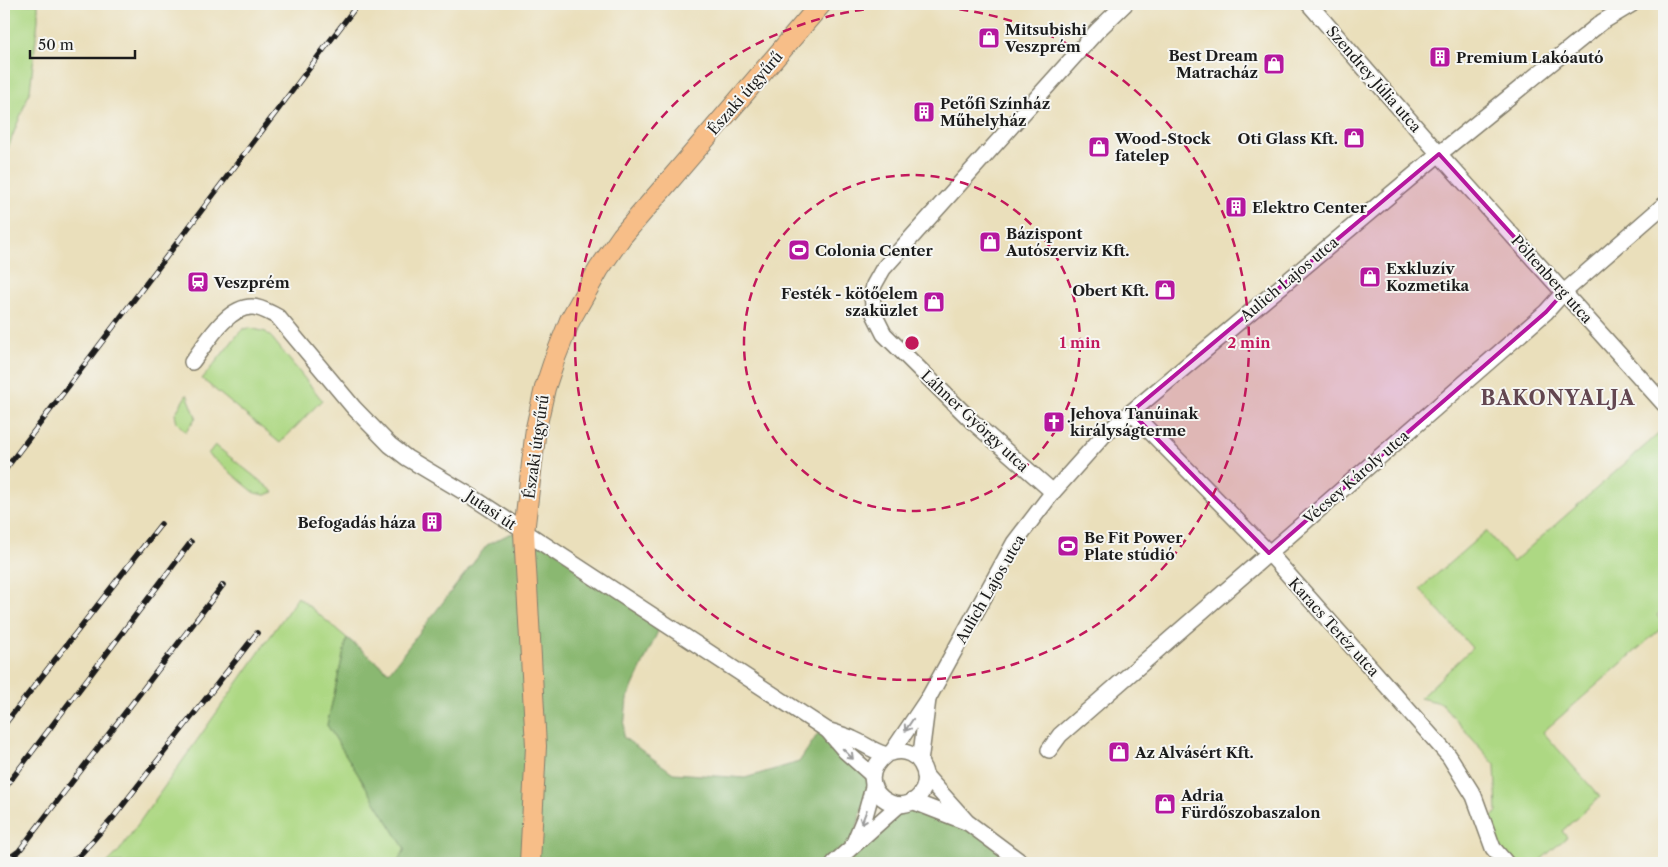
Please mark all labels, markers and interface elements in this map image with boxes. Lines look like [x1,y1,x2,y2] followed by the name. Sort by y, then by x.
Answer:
[1004,20,1088,56] place label: Mitsubishi Veszprém
[1323,22,1425,136] street label: Szendrey Júlia utca
[977,26,1001,50] shop icon: Mitsubishi Veszprém
[30,28,135,60] scale bar
[38,35,74,54] text: 50 m
[1428,45,1452,69] building icon: Premium Lakóautó
[1168,46,1258,82] place label: Best Dream Matracház
[703,47,787,139] street label: Északi útgyűrű
[1456,48,1604,67] place label: Premium Lakóautó
[1262,52,1286,76] shop icon: Best Dream Matracház
[940,94,1050,130] place label: Petőfi Színház Műhelyház
[912,100,936,124] building icon: Petőfi Színház Műhelyház
[1342,126,1366,150] shop icon: Oti Glass Kft.
[1114,129,1212,165] place label: Wood-Stock fatelep
[1238,129,1338,148] place label: Oti Glass Kft.
[1087,135,1111,159] shop icon: Wood-Stock fatelep
[1224,195,1248,219] building icon: Elektro Center
[1252,198,1368,217] place label: Elektro Center
[1005,224,1129,260] place label: Bázispont Autószerviz Kft.
[978,230,1002,254] shop icon: Bázispont Autószerviz Kft.
[1507,231,1597,327] street label: Pöltenberg utca
[1235,232,1342,326] street label: Aulich Lajos utca
[787,238,811,262] sports icon: Colonia Center
[815,241,934,260] place label: Colonia Center
[1386,259,1470,295] place label: Exkluzív Kozmetika
[1358,265,1382,289] shop icon: Exkluzív Kozmetika
[186,270,210,294] station icon: Veszprém
[213,273,290,292] place label: Veszprém
[1153,278,1177,302] shop icon: Obert Kft.
[1072,281,1149,300] place label: Obert Kft.
[781,284,918,320] place label: Festék - kötőelem szaküzlet
[922,290,946,314] shop icon: Festék - kötőelem szaküzlet
[1059,333,1101,352] text: 1 min
[1227,333,1271,352] text: 2 min
[903,334,921,352] centre of rings
[917,366,1033,476] street label: Láhner György utca
[1480,386,1636,410] district label: BAKONYALJA
[519,394,553,500] street label: Északi útgyűrű
[1067,404,1199,440] place label: Jehova Tanúinak királyságterme
[1042,410,1066,434] church icon: Jehova Tanúinak királyságterme
[1299,426,1413,529] street label: Vécsey Károly utca
[460,485,521,534] street label: Jutasi út
[420,510,444,534] building icon: Befogadás háza
[297,513,416,532] place label: Befogadás háza
[1084,528,1183,564] place label: Be Fit Power Plate stúdió
[951,531,1029,648] street label: Aulich Lajos utca
[1056,534,1080,558] sports icon: Be Fit Power Plate stúdió
[1285,574,1383,680] street label: Karacs Teréz utca
[904,717,914,731] one-way arrow
[1107,740,1131,764] shop icon: Az Alvásért Kft.
[1134,743,1254,762] place label: Az Alvásért Kft.
[842,748,854,760] one-way arrow
[1180,786,1321,822] place label: Adria Fürdőszobaszalon
[1153,792,1177,816] shop icon: Adria Fürdőszobaszalon
[859,809,868,824] one-way arrow

